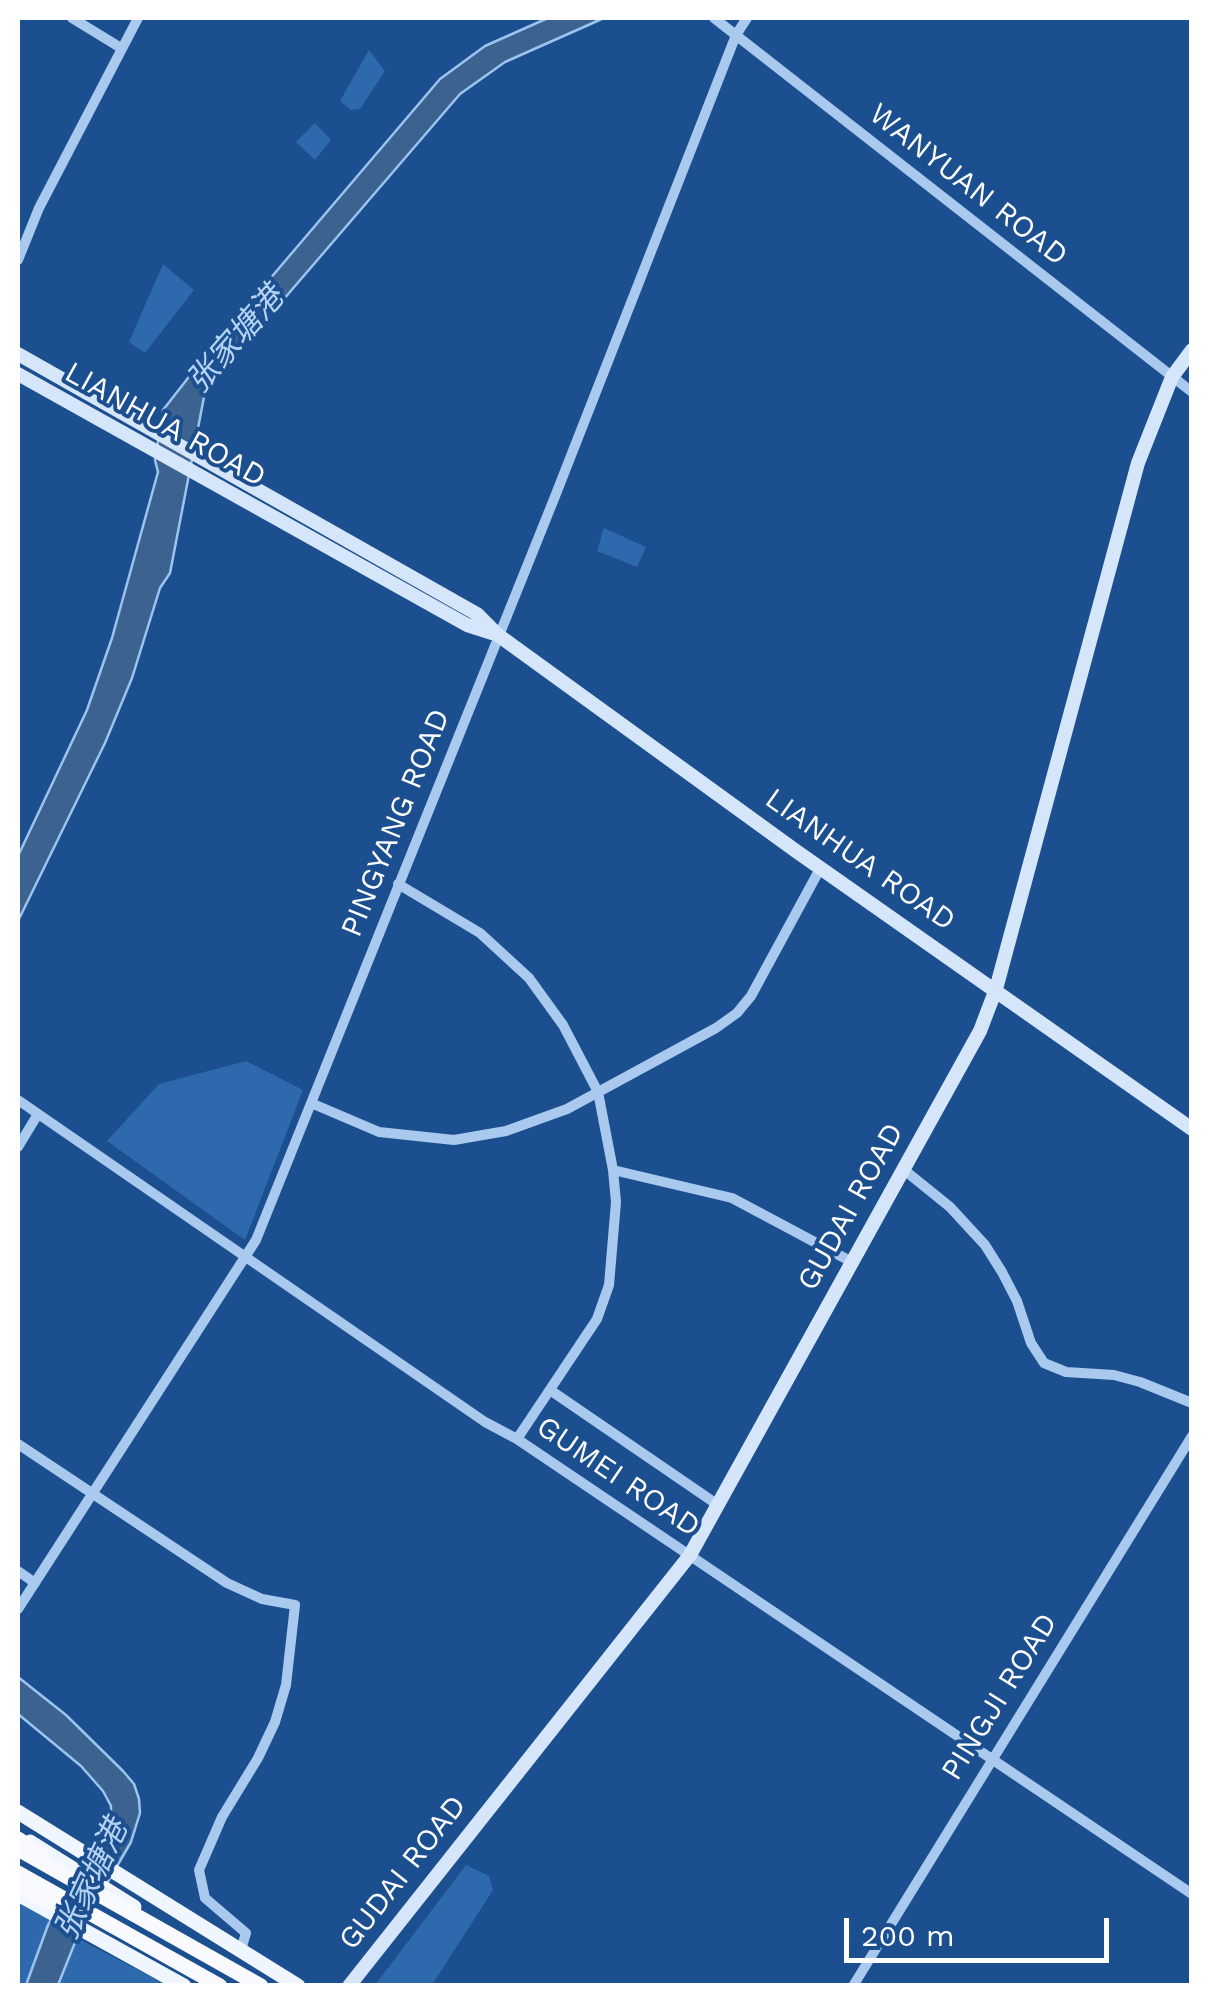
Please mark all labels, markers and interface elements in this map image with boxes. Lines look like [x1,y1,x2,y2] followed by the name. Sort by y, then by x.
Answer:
[861,96,1075,274] street label: WANYUAN ROAD
[180,279,292,401] water label: 张家塘港
[58,355,272,495] street label: LIANHUA ROAD
[334,704,458,942] street label: PINGYANG ROAD
[758,781,962,939] street label: LIANHUA ROAD
[790,1117,912,1297] street label: GUDAI ROAD
[529,1409,707,1545] street label: GUMEI ROAD
[934,1607,1066,1787] street label: PINGJI ROAD
[332,1789,474,1957] street label: GUDAI ROAD
[48,1814,136,1946] water label: 张家塘港
[849,1898,1114,1960] scale bar
[861,1918,955,1953] text: 200 m

